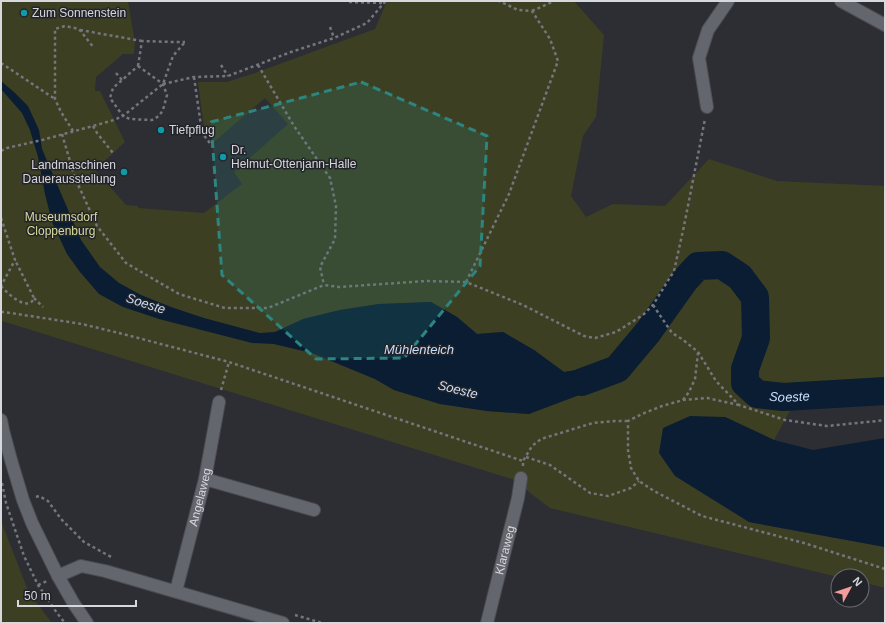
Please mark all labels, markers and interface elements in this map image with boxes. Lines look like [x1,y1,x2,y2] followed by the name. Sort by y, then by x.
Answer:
[32,6,126,20] place label: Zum Sonnenstein
[19,8,29,18] marker: Zum Sonnenstein
[169,123,215,137] place label: Tiefpflug
[156,125,166,135] marker: Tiefpflug
[231,143,357,171] place label: Dr. Helmut-Ottenjann-Halle
[218,152,228,162] marker: Dr. Helmut-Ottenjann-Halle
[23,158,116,186] place label: Landmaschinen Dauerausstellung
[119,167,129,177] marker: Landmaschinen Dauerausstellung
[25,210,98,238] park label: Museumsdorf Cloppenburg
[124,290,167,317] water label: Soeste
[384,342,454,357] water label: Mühlenteich
[436,377,479,402] water label: Soeste
[768,388,810,405] water label: Soeste
[186,467,214,528] street label: Angelaweg
[492,524,518,576] street label: Klaraweg
[830,568,870,608] north arrow
[851,575,865,589] text: N
[18,582,136,608] scale bar
[24,589,51,603] text: 50 m

